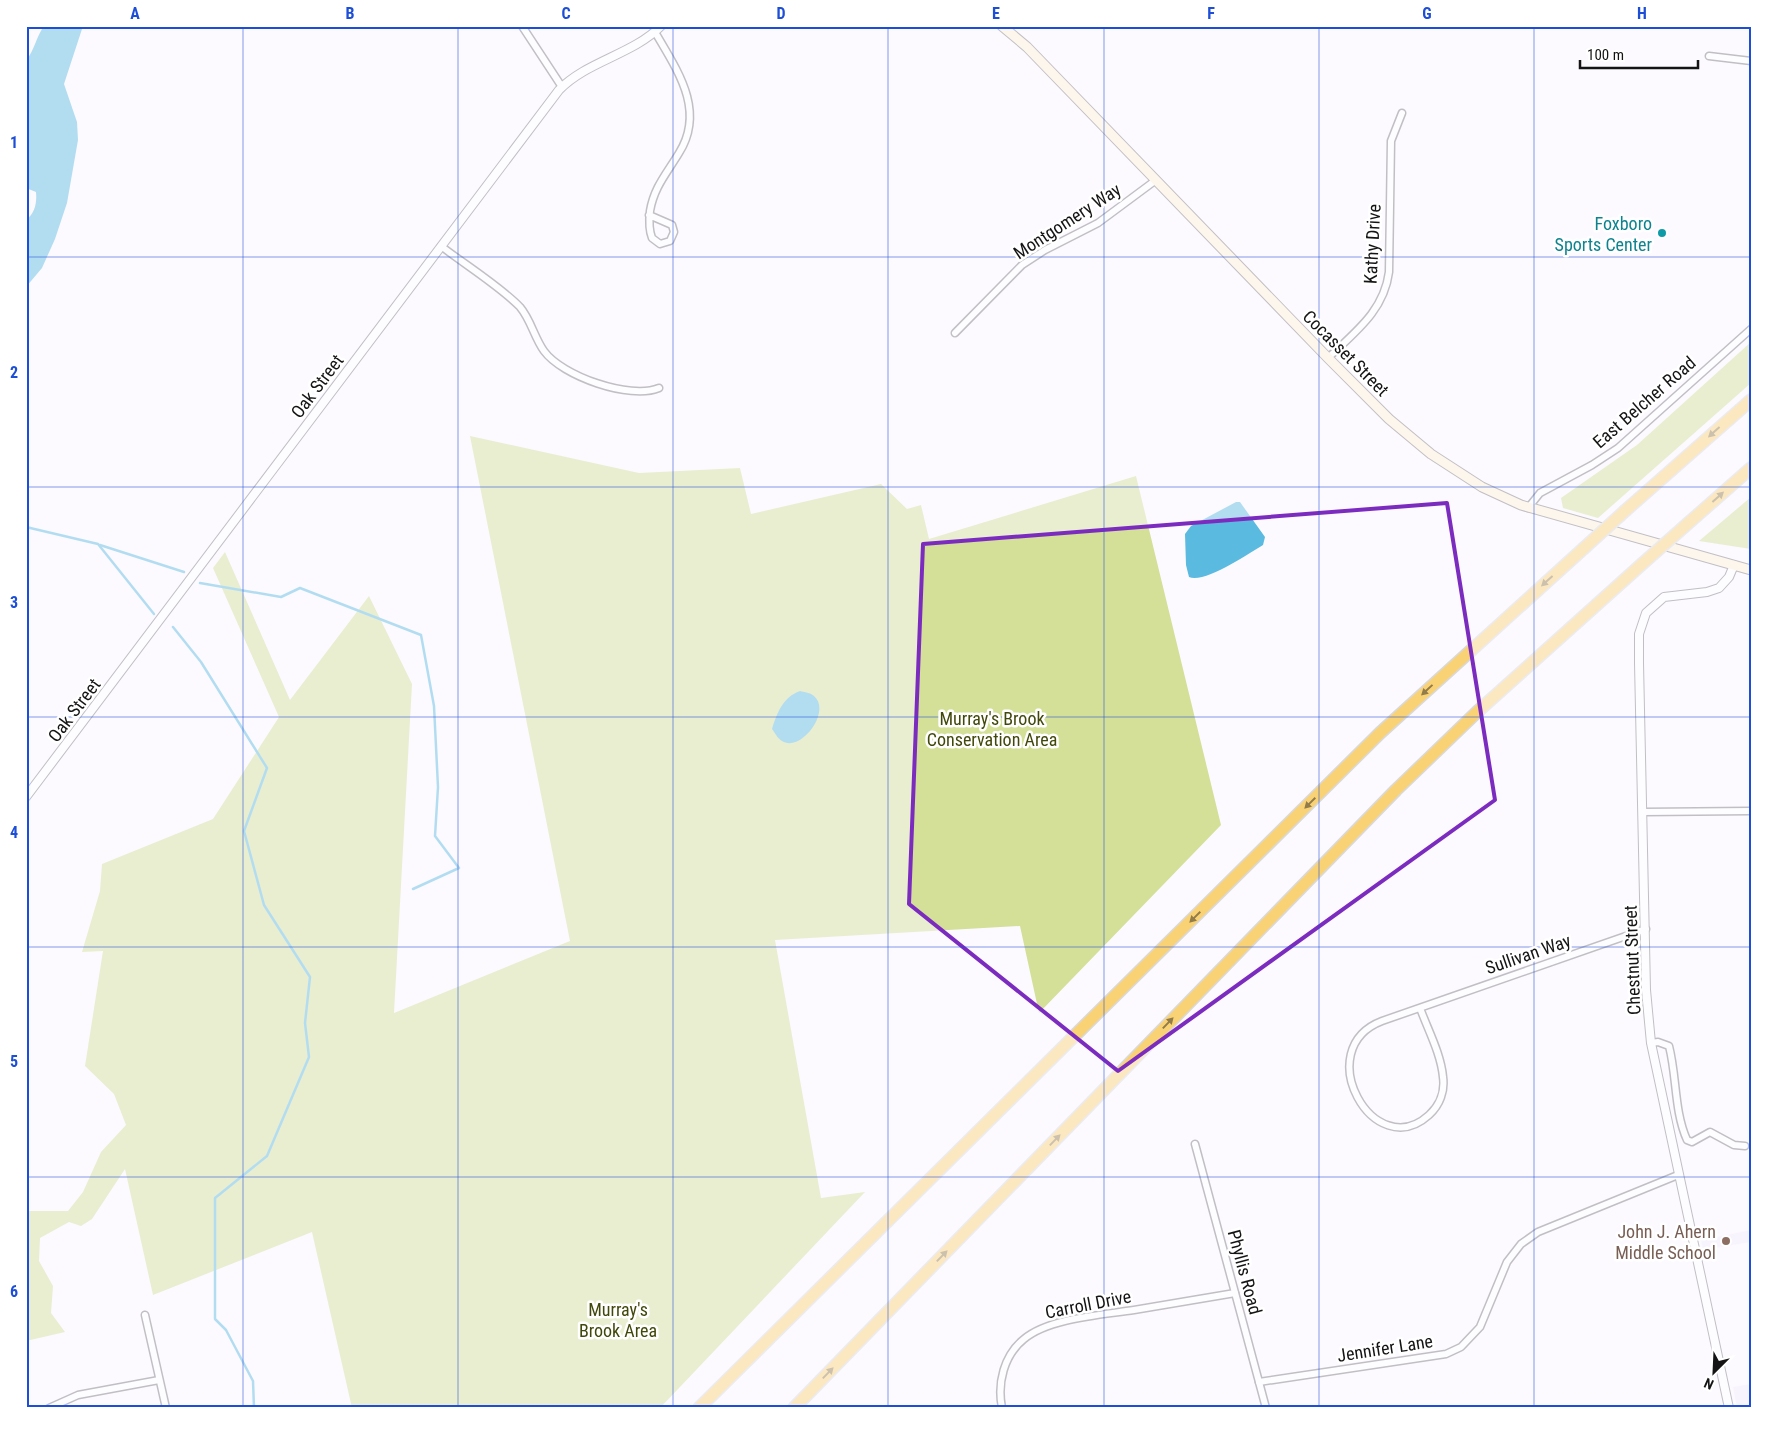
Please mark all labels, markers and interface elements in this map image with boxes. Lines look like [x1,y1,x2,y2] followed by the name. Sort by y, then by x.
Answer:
[130,4,140,23] text: A
[346,4,355,23] text: B
[561,4,571,23] text: C
[776,4,786,23] text: D
[992,4,1000,23] text: E
[1207,4,1215,23] text: F
[1422,4,1432,23] text: G
[1637,4,1647,23] text: H
[1580,38,1697,70] scale bar
[1587,46,1624,64] text: 100 m
[10,133,18,152] text: 1
[1010,178,1125,263] street label: Montgomery Way
[1359,204,1385,284] street label: Kathy Drive
[1555,213,1653,255] place label: Foxboro Sports Center
[1656,227,1668,239] marker: Foxboro Sports Center
[1299,306,1393,400] street label: Cocasset Street
[286,350,348,422] street label: Oak Street
[1588,352,1700,452] street label: East Belcher Road
[10,363,18,382] text: 2
[1708,427,1721,438] one-way arrow
[1712,492,1724,503] one-way arrow
[1541,575,1553,586] one-way arrow
[10,593,18,612] text: 3
[43,674,105,746] street label: Oak Street
[1421,684,1433,696] one-way arrow
[927,708,1057,750] park label: Murray's Brook Conservation Area
[1304,797,1316,809] one-way arrow
[10,823,18,842] text: 4
[1620,905,1644,1015] street label: Chestnut Street
[1189,911,1201,923] one-way arrow
[1483,929,1574,978] street label: Sullivan Way
[1162,1017,1174,1029] one-way arrow
[10,1052,18,1071] text: 5
[1049,1134,1061,1146] one-way arrow
[1615,1221,1716,1263] place label: John J. Ahern Middle School
[1224,1227,1266,1317] street label: Phyllis Road
[1720,1235,1732,1247] marker: John J. Ahern Middle School
[935,1251,947,1263] one-way arrow
[10,1282,18,1301] text: 6
[1043,1285,1133,1323] street label: Carroll Drive
[579,1299,657,1341] park label: Murray's Brook Area
[1336,1330,1434,1366] street label: Jennifer Lane
[1690,1346,1740,1396] north arrow
[822,1367,834,1379] one-way arrow
[1702,1375,1716,1393] text: N

